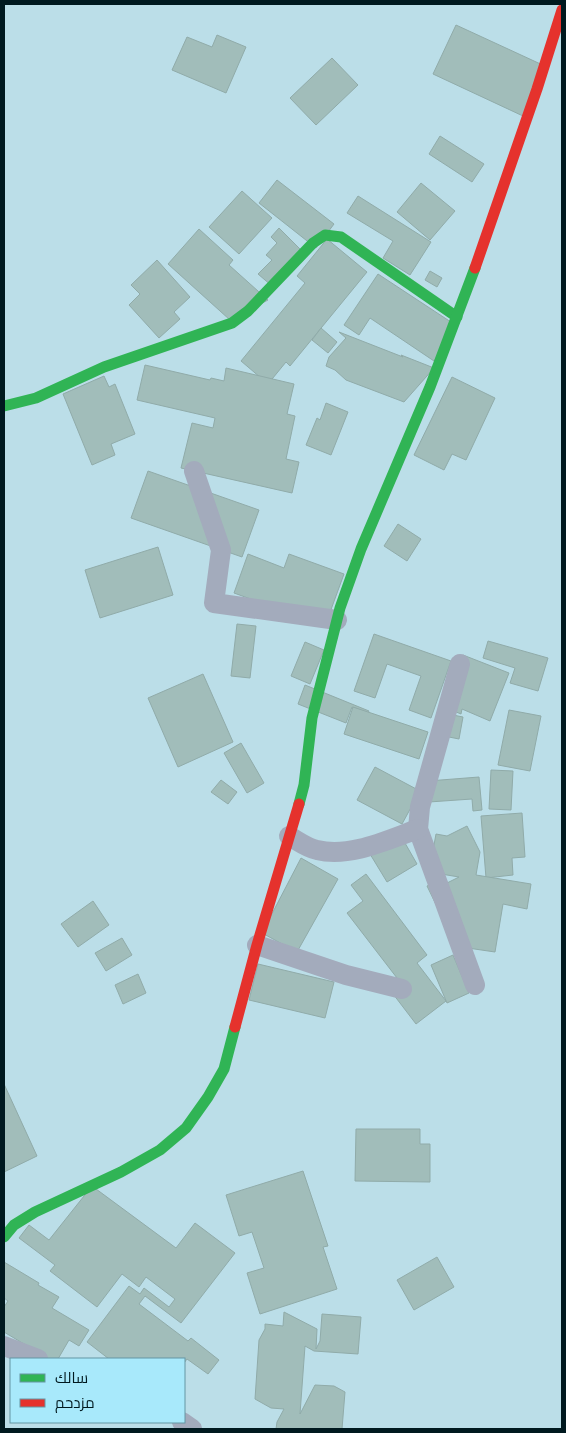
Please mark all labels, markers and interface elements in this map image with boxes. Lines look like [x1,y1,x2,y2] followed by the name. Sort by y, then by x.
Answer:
[10,1358,185,1423] legend
[55,1368,88,1389] text: سالك
[55,1393,95,1414] text: مزدحم

